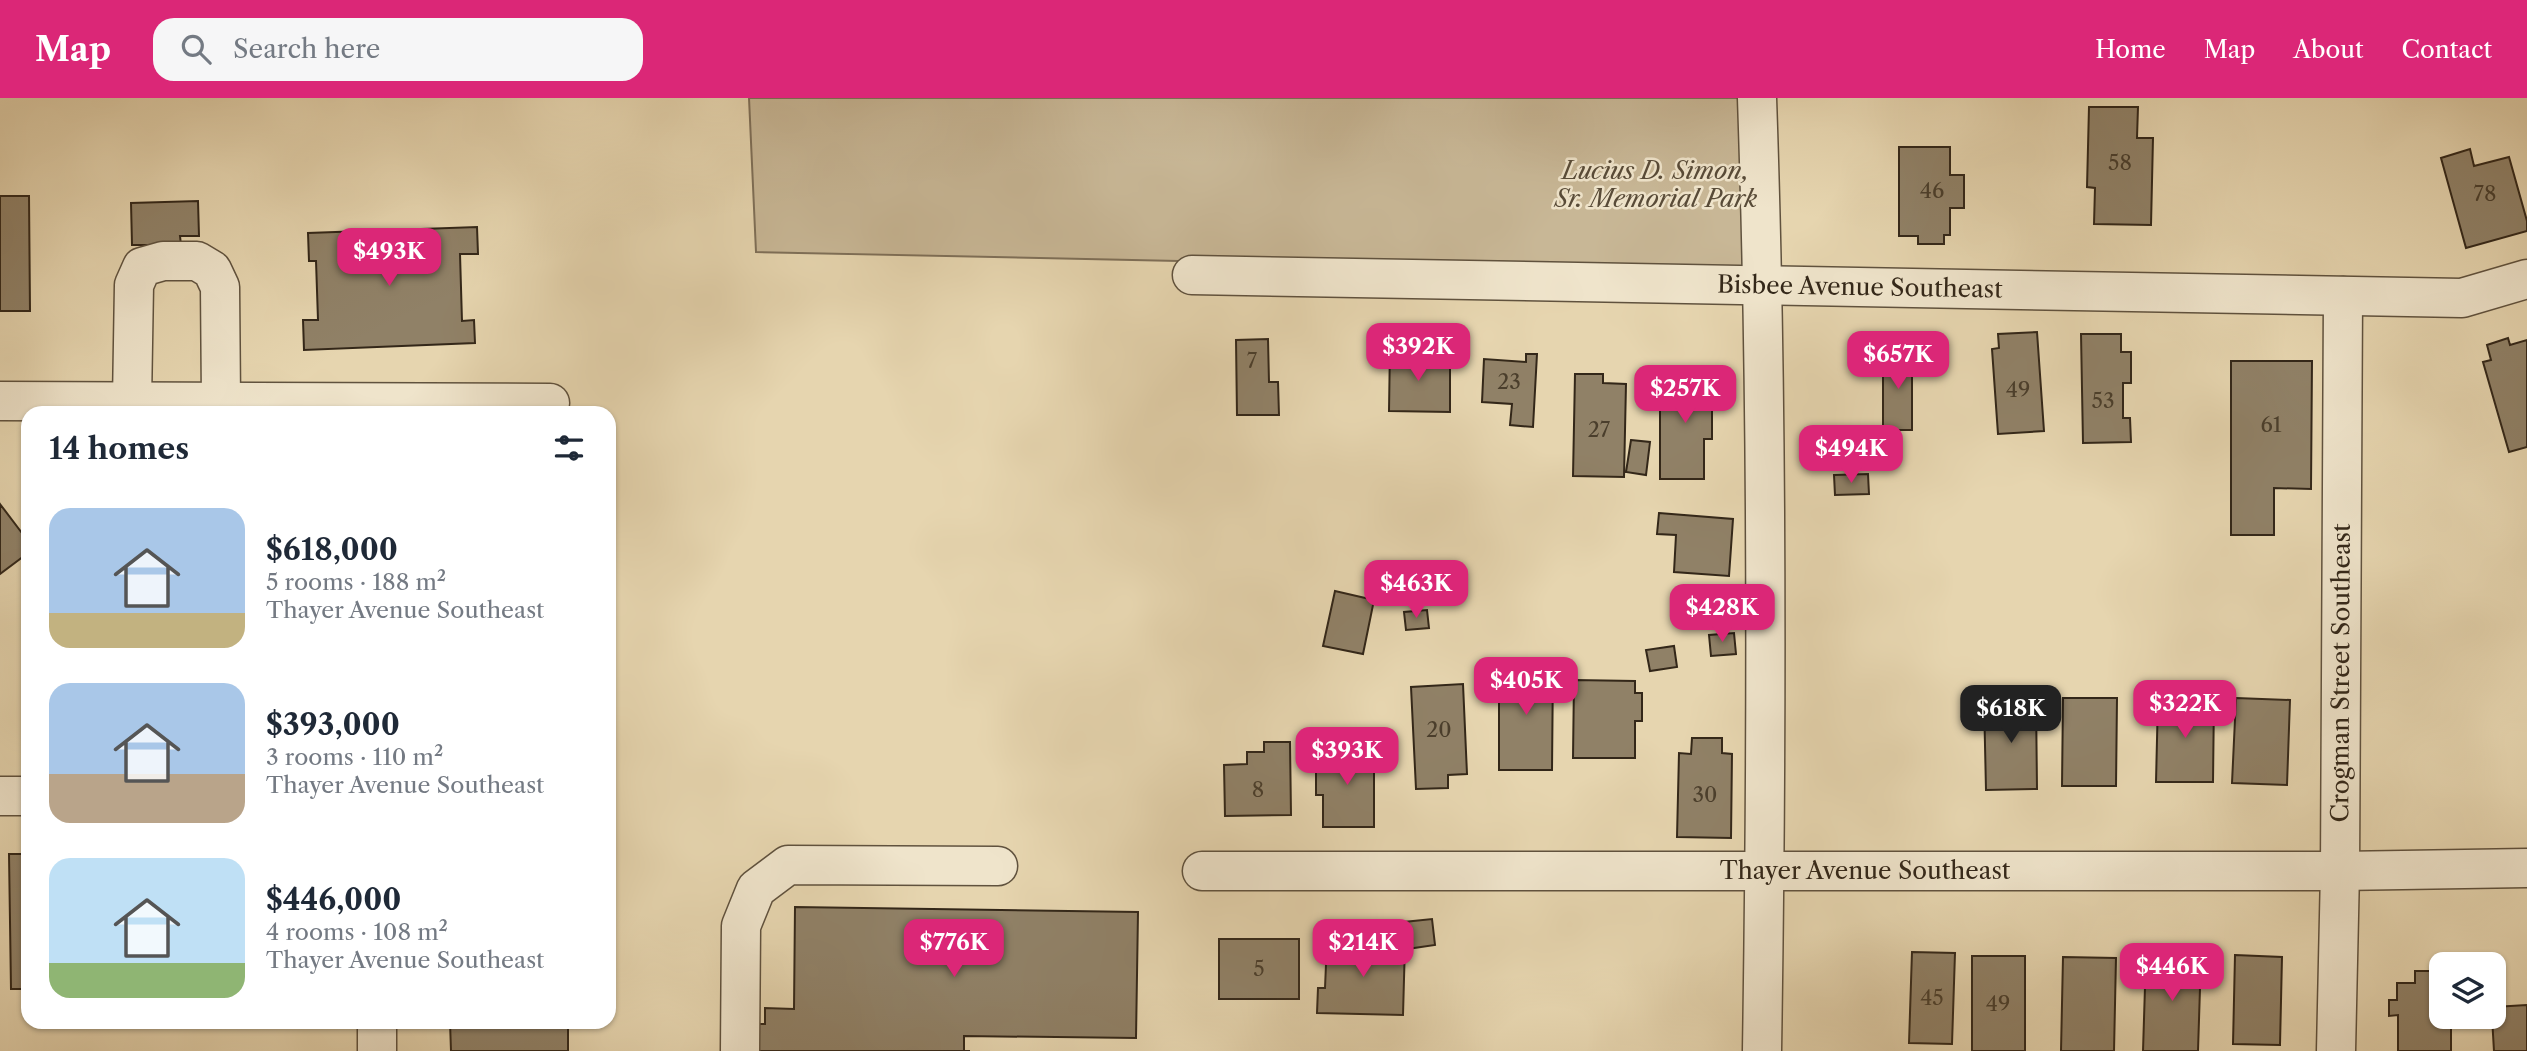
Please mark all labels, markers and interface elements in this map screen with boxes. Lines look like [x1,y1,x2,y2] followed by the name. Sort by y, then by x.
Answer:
[153,18,643,81] search box
[35,29,111,70] text: Map
[177,30,215,68] icon: search
[233,33,380,65] text: Search here
[2095,35,2166,64] text: Home
[2204,35,2255,64] text: Map
[2293,35,2364,64] text: About
[2402,35,2492,64] text: Contact
[2108,150,2132,175] house number: 58
[1553,156,1758,213] park label: Lucius D. Simon, Sr. Memorial Park
[1920,178,1944,203] house number: 46
[2474,181,2496,206] house number: 78
[340,228,438,288] pin: $493K
[353,237,425,265] text: $493K
[1717,270,2003,304] street label: Bisbee Avenue Southeast
[1369,324,1467,383] pin: $392K
[1849,331,1947,391] pin: $657K
[1382,332,1454,360] text: $392K
[1863,340,1933,368] text: $657K
[1247,348,1258,373] house number: 7
[1636,366,1734,425] pin: $257K
[1497,369,1521,394] house number: 23
[1650,374,1720,402] text: $257K
[2006,377,2030,402] house number: 49
[2092,388,2114,413] house number: 53
[2260,412,2282,437] house number: 61
[1588,417,1611,442] house number: 27
[1802,426,1900,485] pin: $494K
[550,429,588,467] icon: filters
[49,430,189,467] text: 14 homes
[1815,434,1887,462] text: $494K
[2325,523,2356,823] street label: Crogman Street Southeast
[266,531,398,568] text: $618,000
[105,536,189,620] icon: home
[1367,560,1465,620] pin: $463K
[266,568,446,596] text: 5 rooms · 188 m²
[1380,569,1452,597] text: $463K
[1673,584,1771,644] pin: $428K
[1686,593,1758,621] text: $428K
[266,596,544,624] text: Thayer Avenue Southeast
[1477,658,1575,717] pin: $405K
[1490,666,1562,694] text: $405K
[2136,680,2234,740] pin: $322K
[1962,686,2060,745] pin: $618K
[2149,689,2221,717] text: $322K
[1976,694,2046,722] text: $618K
[266,706,400,743] text: $393,000
[105,711,189,795] icon: home
[1426,717,1452,742] house number: 20
[1298,728,1396,787] pin: $393K
[1312,736,1382,764] text: $393K
[266,743,443,771] text: 3 rooms · 110 m²
[266,771,544,799] text: Thayer Avenue Southeast
[1252,777,1264,802] house number: 8
[1693,782,1717,807] house number: 30
[1720,856,2011,885] street label: Thayer Avenue Southeast
[266,881,401,918] text: $446,000
[105,886,189,970] icon: home
[266,918,448,946] text: 4 rooms · 108 m²
[905,920,1003,979] pin: $776K
[1314,920,1412,979] pin: $214K
[920,928,988,956] text: $776K
[1329,928,1397,956] text: $214K
[2123,944,2221,1003] pin: $446K
[266,946,544,974] text: Thayer Avenue Southeast
[2136,952,2208,980] text: $446K
[2429,952,2506,1029] map controls
[2429,952,2506,1029] button: layers
[1253,956,1265,981] house number: 5
[1920,985,1944,1010] house number: 45
[1986,991,2010,1016] house number: 49

